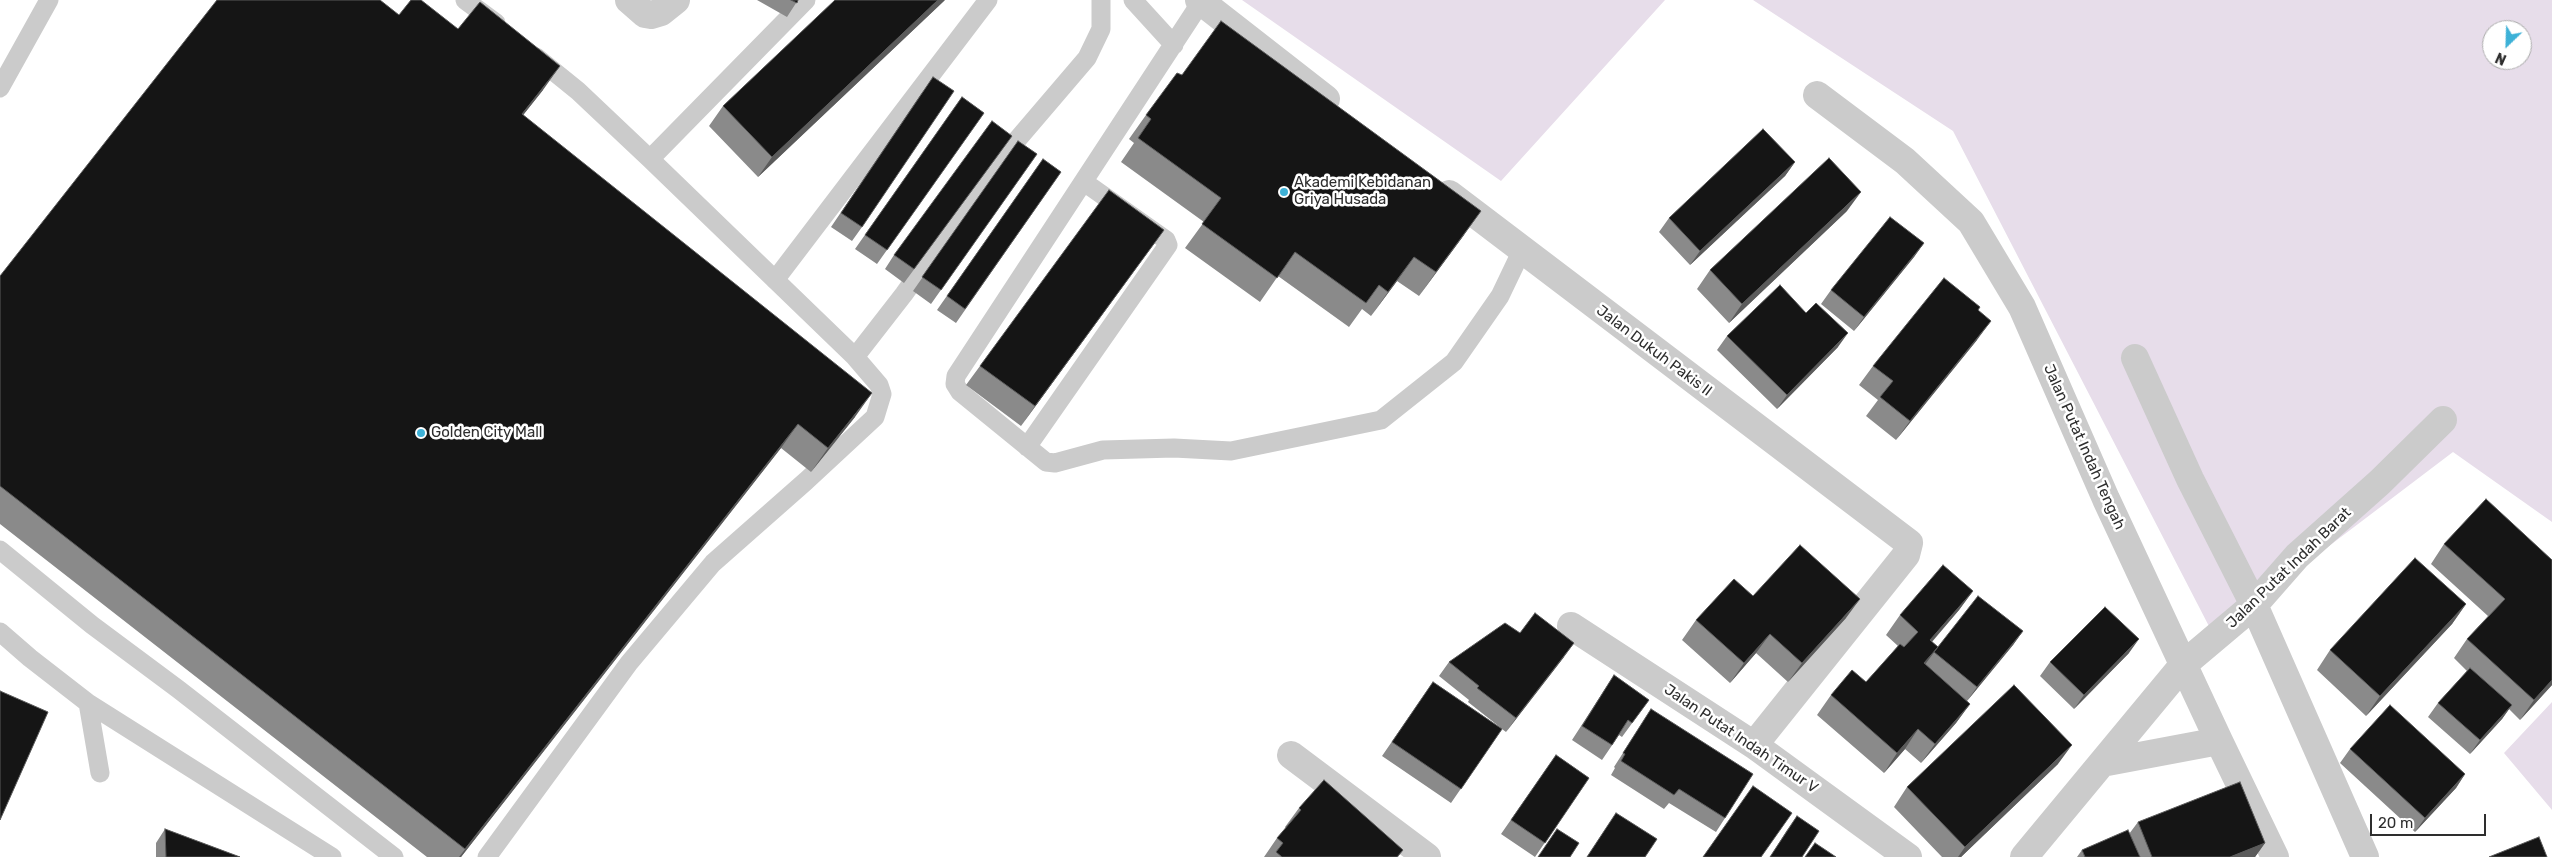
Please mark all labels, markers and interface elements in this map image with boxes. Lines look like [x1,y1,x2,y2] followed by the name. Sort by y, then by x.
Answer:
[2482,20,2532,70] north arrow
[2493,48,2509,68] text: N
[1294,174,1431,209] place label: Akademi Kebidanan Griya Husada
[1278,186,1290,198] marker: Akademi Kebidanan Griya Husada
[1593,302,1715,400] street label: Jalan Dukuh Pakis II
[2039,362,2129,532] street label: Jalan Putat Indah Tengah
[431,424,542,442] place label: Golden City Mall
[415,427,427,439] marker: Golden City Mall
[2223,504,2355,632] street label: Jalan Putat Indah Barat
[1661,681,1821,797] street label: Jalan Putat Indah Timur V
[2372,804,2488,836] scale bar
[2378,814,2413,832] text: 20 m

